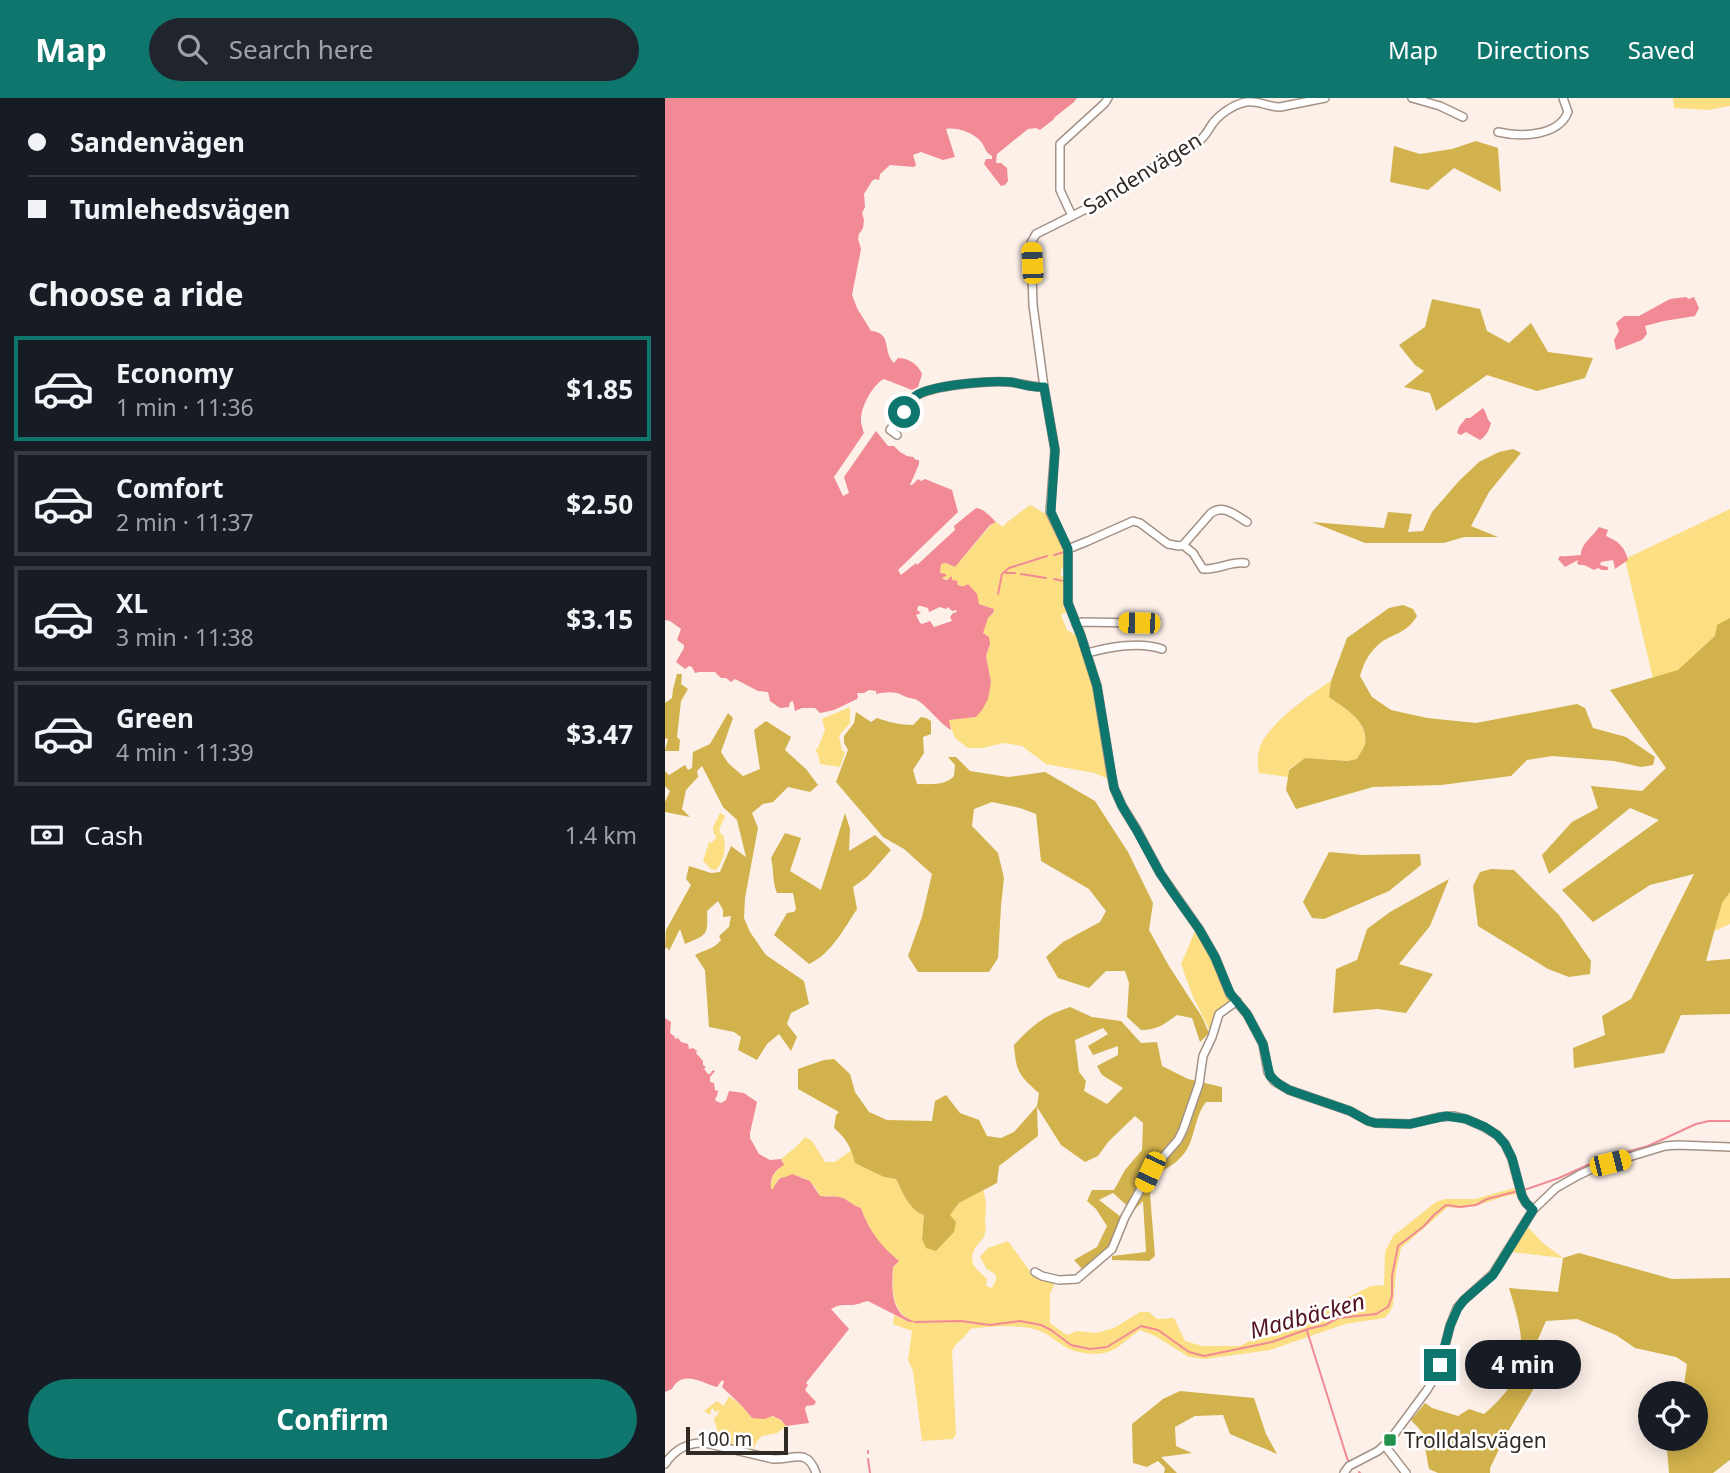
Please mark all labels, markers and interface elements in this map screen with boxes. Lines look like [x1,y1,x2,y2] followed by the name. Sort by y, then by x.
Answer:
[149,18,639,81] search box
[35,27,107,72] text: Map
[173,30,211,68] icon: search
[229,31,373,67] text: Search here
[1388,33,1438,66] text: Map
[1476,33,1590,66] text: Directions
[1628,33,1695,66] text: Saved
[70,124,245,160] text: Sandenvägen
[1078,126,1206,220] street label: Sandenvägen
[70,191,290,227] text: Tumlehedsvägen
[1021,241,1044,285] car
[28,272,244,315] text: Choose a ride
[116,355,234,391] text: Economy
[32,357,95,420] icon: car
[566,371,633,407] text: $1.85
[116,391,254,423] text: 1 min · 11:36
[888,396,920,428] route start
[116,470,224,506] text: Comfort
[32,472,95,535] icon: car
[566,486,633,522] text: $2.50
[116,506,254,538] text: 2 min · 11:37
[116,585,148,621] text: XL
[32,587,95,650] icon: car
[566,601,633,637] text: $3.15
[1118,612,1161,634] car
[116,621,254,653] text: 3 min · 11:38
[116,700,194,736] text: Green
[32,702,95,765] icon: car
[566,716,633,752] text: $3.47
[116,736,254,768] text: 4 min · 11:39
[28,816,66,854] icon: cash
[84,817,144,853] text: Cash
[565,819,637,851] text: 1.4 km
[1588,1148,1633,1178] car
[1132,1149,1169,1195] car
[1246,1284,1368,1346] water label: Madbäcken
[1465,1340,1580,1390] callout: 4 min
[1491,1348,1555,1380] text: 4 min
[1424,1349,1456,1381] route end
[28,1379,637,1459] button: Confirm
[1638,1381,1708,1451] map controls
[1638,1381,1708,1451] button: locate
[686,1424,787,1456] scale bar
[697,1426,752,1452] text: 100 m
[1404,1426,1547,1454] place label: Trolldalsvägen
[1382,1432,1398,1448] marker: Trolldalsvägen

